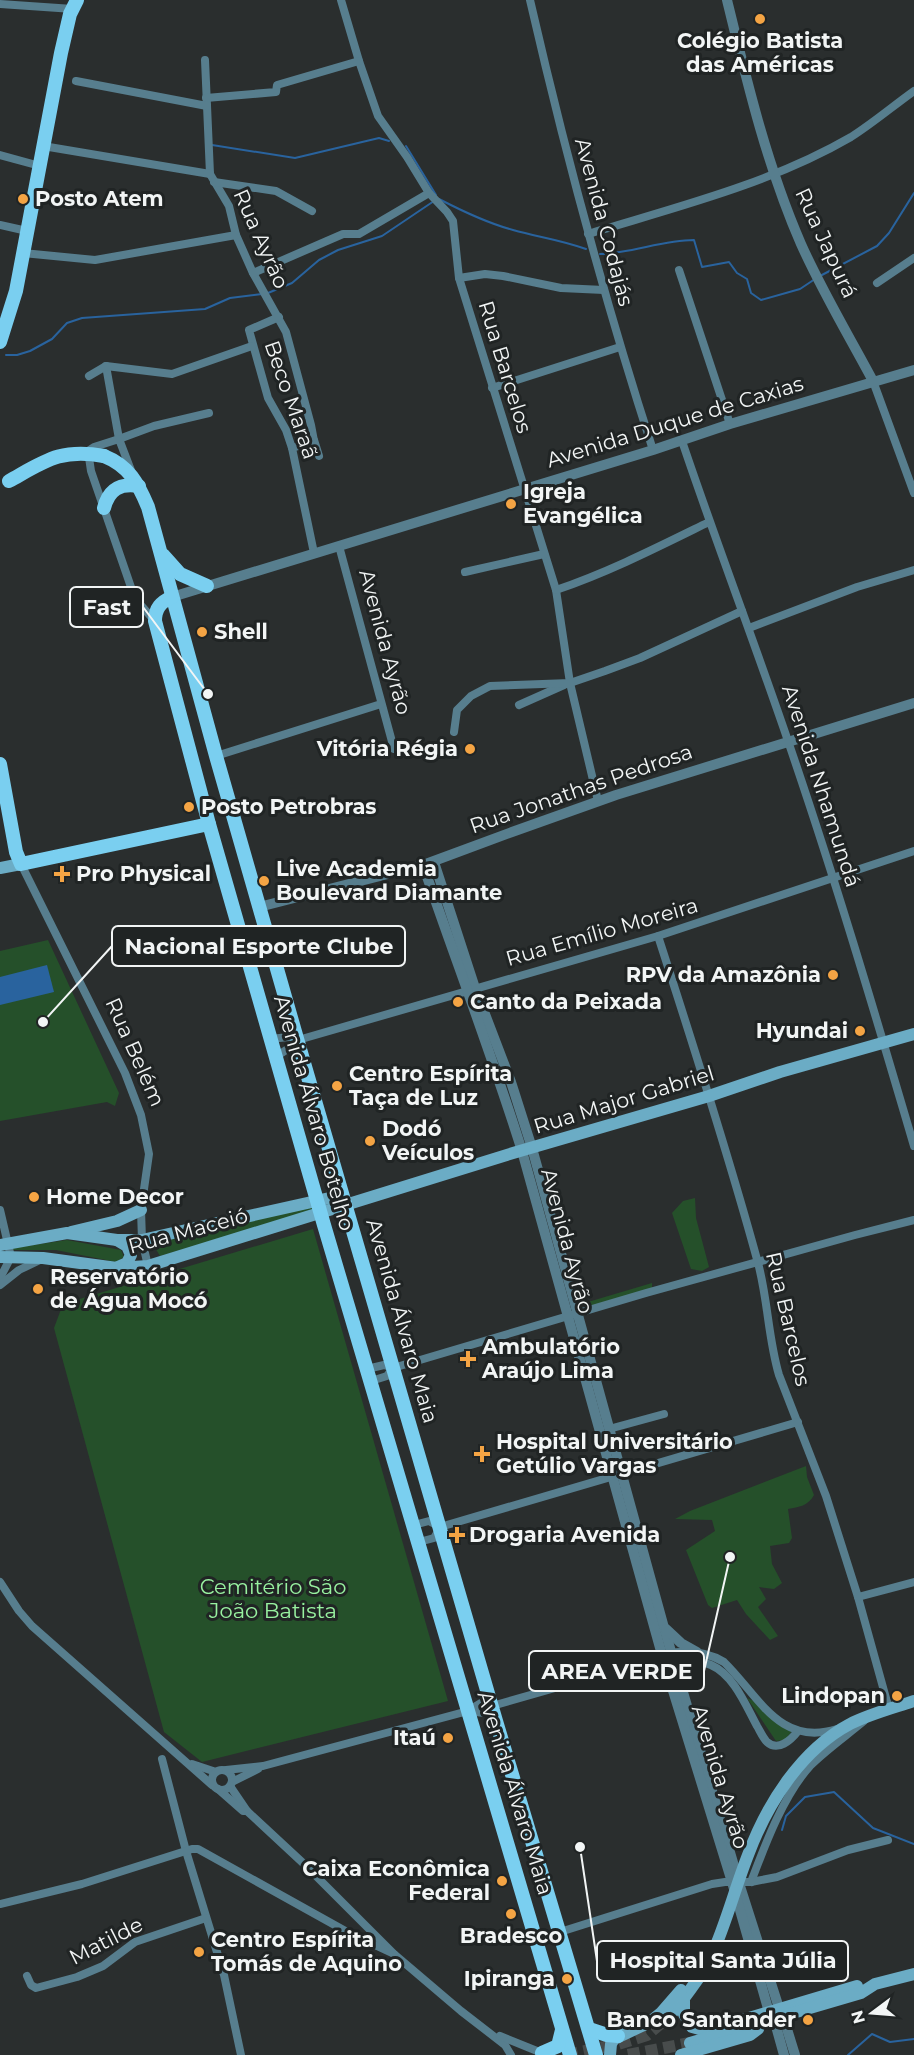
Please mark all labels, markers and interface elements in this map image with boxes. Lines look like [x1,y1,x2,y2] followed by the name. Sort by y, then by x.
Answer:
[753,12,767,26] marker: Colégio Batista das Américas
[677,28,843,77] place label: Colégio Batista das Américas
[570,135,639,309] street label: Avenida Codajás
[790,184,863,302] street label: Rua Japurá
[228,185,294,292] street label: Rua Ayrão
[35,186,164,211] place label: Posto Atem
[16,192,30,206] marker: Posto Atem
[474,298,537,436] street label: Rua Barcelos
[260,337,323,462] street label: Beco Maraã
[543,370,806,473] street label: Avenida Duque de Caxias
[523,479,643,528] place label: Igreja Evangélica
[504,497,518,511] marker: Igreja Evangélica
[354,567,417,717] street label: Avenida Ayrão
[70,587,143,627] callout: Fast
[83,594,132,621] text: Fast
[214,619,268,644] place label: Shell
[195,625,209,639] marker: Shell
[777,682,866,890] street label: Avenida Nhamundá
[316,736,458,761] place label: Vitória Régia
[466,739,696,838] street label: Rua Jonathas Pedrosa
[463,742,477,756] marker: Vitória Régia
[201,794,377,819] place label: Posto Petrobras
[182,800,196,814] marker: Posto Petrobras
[276,856,502,905] place label: Live Academia Boulevard Diamante
[76,861,211,886] place label: Pro Physical
[53,865,71,883] marker: Pro Physical
[257,874,271,888] marker: Live Academia Boulevard Diamante
[503,892,701,971] street label: Rua Emílio Moreira
[112,926,405,966] callout: Nacional Esporte Clube
[125,933,394,960] text: Nacional Esporte Clube
[626,962,821,987] place label: RPV da Amazônia
[826,968,840,982] marker: RPV da Amazônia
[470,989,662,1014] place label: Canto da Peixada
[269,992,360,1234] street label: Avenida Álvaro Botelho
[100,994,171,1110] street label: Rua Belém
[451,995,465,1009] marker: Canto da Peixada
[756,1018,848,1043] place label: Hyundai
[853,1024,867,1038] marker: Hyundai
[531,1060,717,1139] street label: Rua Major Gabriel
[349,1061,512,1110] place label: Centro Espírita Taça de Luz
[330,1079,344,1093] marker: Centro Espírita Taça de Luz
[381,1116,474,1165] place label: Dodó Veículos
[363,1134,377,1148] marker: Dodó Veículos
[536,1166,599,1316] street label: Avenida Ayrão
[46,1184,184,1209] place label: Home Decor
[27,1190,41,1204] marker: Home Decor
[125,1203,250,1258] street label: Rua Maceió
[361,1216,444,1426] street label: Avenida Álvaro Maia
[761,1249,816,1388] street label: Rua Barcelos
[50,1264,208,1313] place label: Reservatório de Água Mocó
[31,1282,45,1296] marker: Reservatório de Água Mocó
[481,1334,620,1383] place label: Ambulatório Araújo Lima
[459,1350,477,1368] marker: Ambulatório Araújo Lima
[496,1429,733,1478] place label: Hospital Universitário Getúlio Vargas
[473,1445,491,1463] marker: Hospital Universitário Getúlio Vargas
[469,1522,660,1547] place label: Drogaria Avenida
[450,1528,464,1542] marker: Drogaria Avenida
[200,1574,346,1623] park label: Cemitério São João Batista
[529,1651,704,1691] callout: AREA VERDE
[541,1658,692,1685] text: AREA VERDE
[781,1683,885,1708] place label: Lindopan
[473,1688,558,1898] street label: Avenida Álvaro Maia
[890,1689,904,1703] marker: Lindopan
[687,1702,754,1852] street label: Avenida Ayrão
[393,1725,436,1750] place label: Itaú
[441,1731,455,1745] marker: Itaú
[302,1856,490,1905] place label: Caixa Econômica Federal
[495,1874,509,1888] marker: Caixa Econômica Federal
[504,1907,518,1921] marker: Bradesco
[65,1911,147,1970] street label: Matilde
[460,1923,562,1948] place label: Bradesco
[211,1927,402,1976] place label: Centro Espírita Tomás de Aquino
[597,1941,848,1981] callout: Hospital Santa Júlia
[192,1945,206,1959] marker: Centro Espírita Tomás de Aquino
[610,1947,836,1974] text: Hospital Santa Júlia
[464,1966,555,1991] place label: Ipiranga
[560,1972,574,1986] marker: Ipiranga
[842,1983,902,2043] north arrow
[606,2007,796,2032] place label: Banco Santander
[847,2008,869,2026] text: N
[801,2013,815,2027] marker: Banco Santander

